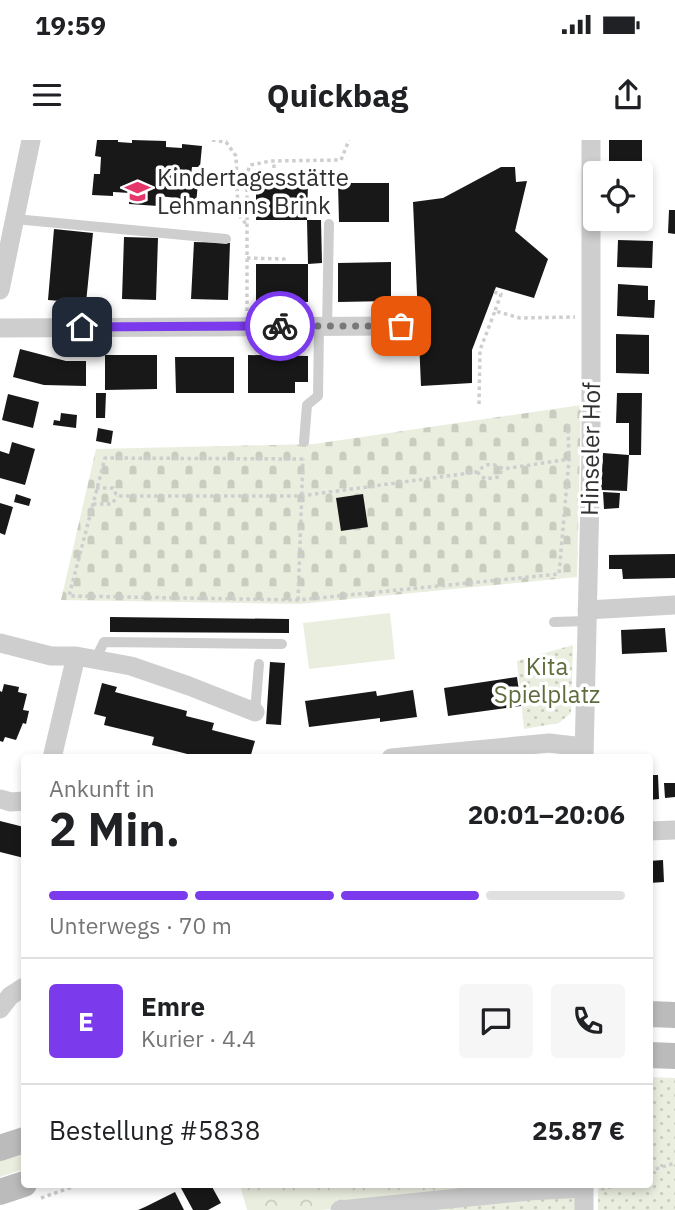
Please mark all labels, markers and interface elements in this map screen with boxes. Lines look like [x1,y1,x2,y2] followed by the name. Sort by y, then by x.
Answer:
[35,8,106,42] text: 19:59
[267,74,408,116] text: Quickbag
[28,76,66,114] icon: menu
[609,76,647,114] icon: share
[157,161,349,221] place label: Kindertagesstätte Lehmanns Brink
[583,161,653,231] map controls
[583,161,653,231] button: locate
[123,177,151,205] school or university icon: Kindertagesstätte Lehmanns Brink
[245,291,315,361] courier
[371,296,431,356] pin
[52,297,112,357] pin
[261,307,299,345] icon: bike
[382,307,420,345] icon: bag
[63,308,101,346] icon: home
[573,382,607,516] street label: Hinseler Hof
[494,650,600,710] park label: Kita Spielplatz
[49,773,155,803] text: Ankunft in
[468,797,625,831] text: 20:01–20:06
[49,799,180,859] text: 2 Min.
[49,910,232,940] text: Unterwegs · 70 m
[459,984,533,1058] button: chat
[551,984,625,1058] button: phone
[141,989,205,1023] text: Emre
[78,1004,94,1038] text: E
[141,1023,256,1053] text: Kurier · 4.4
[49,1113,260,1147] text: Bestellung #5838
[532,1113,625,1147] text: 25.87 €

